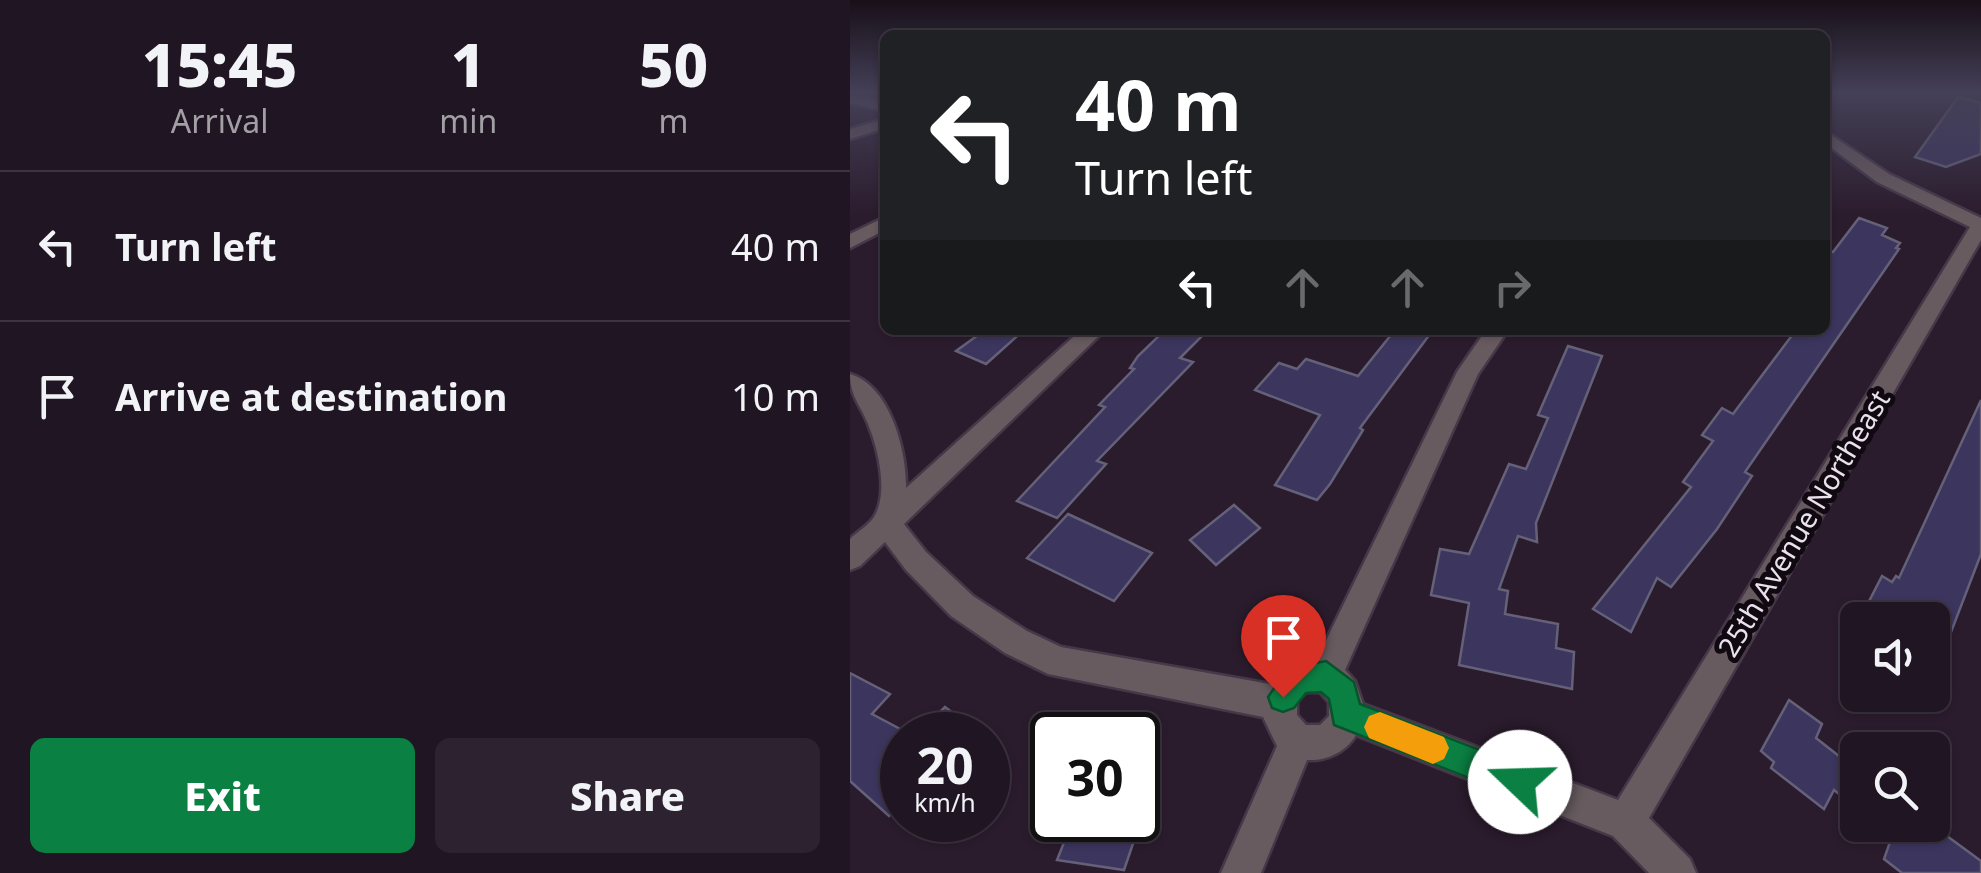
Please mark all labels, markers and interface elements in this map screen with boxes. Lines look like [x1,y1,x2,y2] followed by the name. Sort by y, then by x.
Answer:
[142,23,298,105] text: 15:45
[451,23,486,105] text: 1
[639,23,708,105] text: 50
[1075,56,1242,152] text: 40 m
[910,70,1040,200] icon: left
[171,99,268,142] text: Arrival
[439,99,497,142] text: min
[659,99,689,142] text: m
[1075,147,1252,208] text: Turn left
[30,219,85,274] icon: left
[115,220,277,272] text: Turn left
[731,220,820,272] text: 40 m
[1170,260,1225,315] icon: left
[1275,260,1330,315] icon: ahead
[1380,260,1435,315] icon: ahead
[1485,260,1540,315] icon: right
[30,369,85,424] icon: arrive
[115,370,507,422] text: Arrive at destination
[731,370,820,422] text: 10 m
[1708,383,1898,663] street label: 25th Avenue Northeast
[1241,595,1326,698] pin
[1840,602,1950,842] map controls
[1840,602,1950,712] button: sound
[1256,610,1311,665] icon: arrive
[1030,712,1160,842] speed limit sign: 30
[1468,730,1572,834] position arrow
[916,731,974,799] text: 20
[1840,732,1950,842] button: search
[30,738,415,853] button: Exit
[435,738,820,853] button: Share
[914,785,976,819] text: km/h

